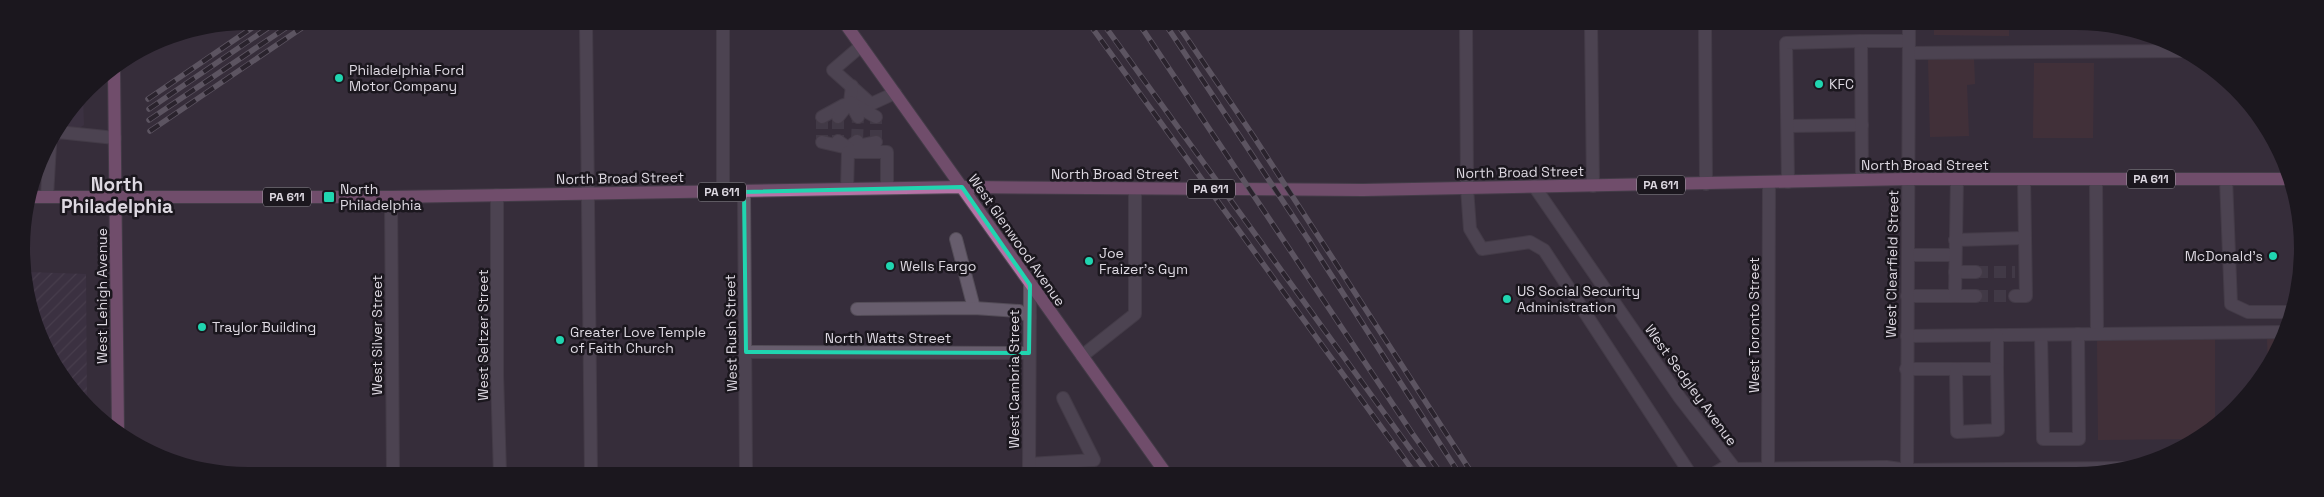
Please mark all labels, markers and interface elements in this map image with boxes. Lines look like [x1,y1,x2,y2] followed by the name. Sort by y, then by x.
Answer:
[349,61,464,95] place label: Philadelphia Ford Motor Company
[333,72,345,84] marker: Philadelphia Ford Motor Company
[1829,75,1854,93] place label: KFC
[1813,78,1825,90] marker: KFC
[1861,156,1989,174] street label: North Broad Street
[1456,162,1584,182] street label: North Broad Street
[1051,165,1179,183] street label: North Broad Street
[556,168,684,188] street label: North Broad Street
[965,170,1069,310] street label: West Glenwood Avenue
[2127,170,2175,188] road number: PA 611
[61,172,173,219] district label: North Philadelphia
[1637,176,1685,194] road number: PA 611
[340,180,422,214] place label: North Philadelphia
[1187,180,1235,198] road number: PA 611
[698,182,746,202] road number: PA 611
[263,188,311,206] road number: PA 611
[322,190,336,204] marker: North Philadelphia
[1882,190,1902,338] street label: West Clearfield Street
[93,228,111,364] street label: West Lehigh Avenue
[1099,244,1188,278] place label: Joe Fraizer's Gym
[2185,247,2263,265] place label: McDonald's
[2267,250,2279,262] marker: McDonald's
[1083,255,1095,267] marker: Joe Fraizer's Gym
[900,257,976,275] place label: Wells Fargo
[1745,257,1763,393] street label: West Toronto Street
[884,260,896,272] marker: Wells Fargo
[474,269,492,401] street label: West Seltzer Street
[721,274,741,392] street label: West Rush Street
[368,275,386,395] street label: West Silver Street
[1517,282,1640,316] place label: US Social Security Administration
[1501,293,1513,305] marker: US Social Security Administration
[1005,310,1023,448] street label: West Cambria Street
[212,318,316,336] place label: Traylor Building
[196,321,208,333] marker: Traylor Building
[1641,321,1741,449] street label: West Sedgley Avenue
[570,323,706,357] place label: Greater Love Temple of Faith Church
[825,329,951,347] street label: North Watts Street
[554,334,566,346] marker: Greater Love Temple of Faith Church

